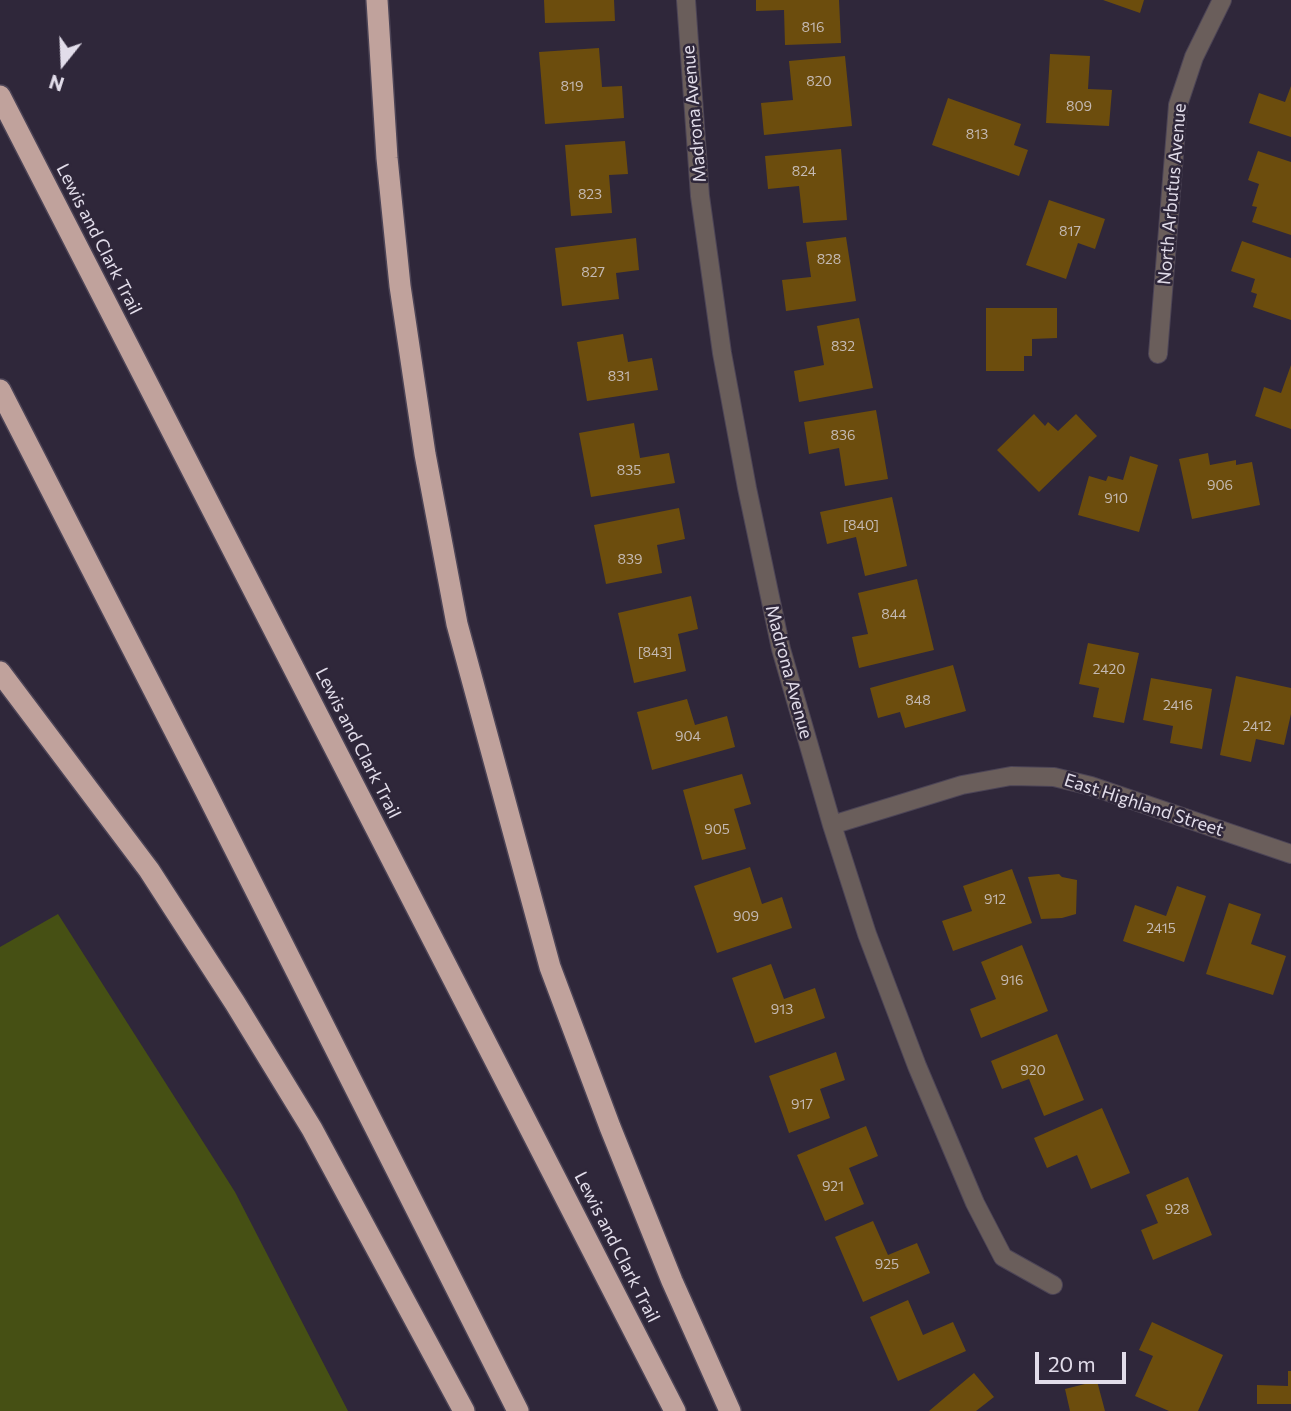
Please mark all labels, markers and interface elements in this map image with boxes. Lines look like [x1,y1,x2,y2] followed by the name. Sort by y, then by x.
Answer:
[802,19,824,35] house number: 816
[28,28,98,98] north arrow
[677,44,711,184] street label: Madrona Avenue
[46,70,67,97] text: N
[806,73,832,89] house number: 820
[561,78,583,94] house number: 819
[1066,98,1092,114] house number: 809
[1153,102,1191,286] street label: North Arbutus Avenue
[966,126,988,142] house number: 813
[52,160,146,318] street label: Lewis and Clark Trail
[792,163,816,179] house number: 824
[578,186,602,202] house number: 823
[1059,223,1081,239] house number: 817
[817,251,841,267] house number: 828
[581,264,605,280] house number: 827
[831,338,855,354] house number: 832
[608,368,630,384] house number: 831
[831,427,855,443] house number: 836
[617,462,641,478] house number: 835
[1207,477,1233,493] house number: 906
[1104,490,1128,506] house number: 910
[843,517,879,533] house number: [840]
[618,551,642,567] house number: 839
[761,603,817,741] street label: Madrona Avenue
[881,606,907,622] house number: 844
[638,644,672,660] house number: [843]
[1093,661,1125,677] house number: 2420
[311,664,405,822] street label: Lewis and Clark Trail
[905,692,931,708] house number: 848
[1163,697,1193,713] house number: 2416
[1242,718,1272,734] house number: 2412
[675,728,701,744] house number: 904
[1062,769,1226,841] street label: East Highland Street
[704,821,730,837] house number: 905
[984,891,1006,907] house number: 912
[733,908,759,924] house number: 909
[1146,920,1176,936] house number: 2415
[1001,972,1023,988] house number: 916
[771,1001,793,1017] house number: 913
[1020,1062,1046,1078] house number: 920
[791,1096,813,1112] house number: 917
[570,1168,664,1326] street label: Lewis and Clark Trail
[822,1178,844,1194] house number: 921
[1165,1201,1189,1217] house number: 928
[875,1256,899,1272] house number: 925
[1039,1338,1130,1382] scale bar
[1048,1351,1096,1376] text: 20 m

